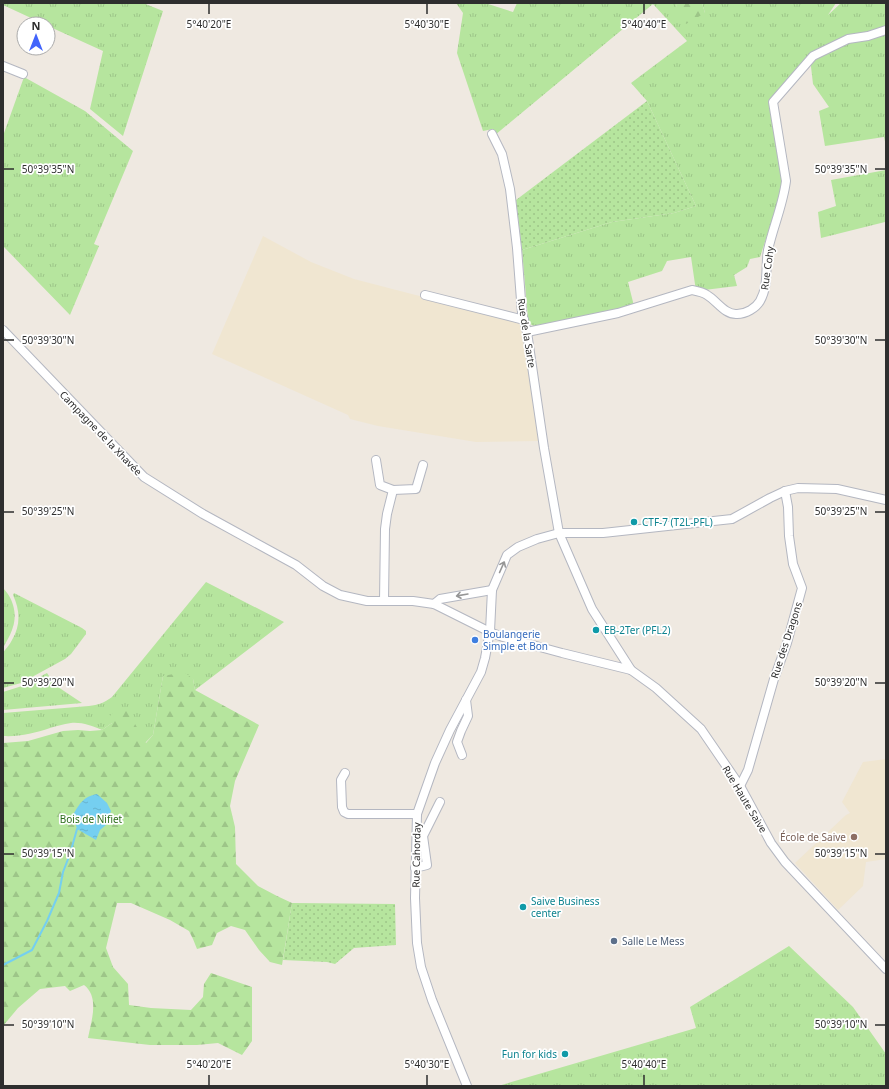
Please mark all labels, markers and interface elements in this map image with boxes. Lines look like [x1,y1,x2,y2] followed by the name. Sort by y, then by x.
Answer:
[16,16,56,56] north arrow
[187,17,231,31] text: 5°40'20"E
[405,17,449,31] text: 5°40'30"E
[622,17,666,31] text: 5°40'40"E
[32,18,40,33] text: N
[22,162,74,176] text: 50°39'35"N
[815,162,867,176] text: 50°39'35"N
[757,244,777,291] street label: Rue Cohy
[515,297,539,369] street label: Rue de la Sarte
[22,333,74,347] text: 50°39'30"N
[815,333,867,347] text: 50°39'30"N
[57,388,145,479] street label: Campagne de la Xhavée
[22,504,74,518] text: 50°39'25"N
[815,504,867,518] text: 50°39'25"N
[642,515,713,529] place label: CTF-7 (T2L-PFL)
[629,517,639,527] marker: CTF-7 (T2L-PFL)
[499,561,506,573] one-way arrow
[456,591,469,599] one-way arrow
[767,600,805,680] street label: Rue des Dragons
[604,623,670,637] place label: EB-2Ter (PFL2)
[591,625,601,635] marker: EB-2Ter (PFL2)
[483,627,548,653] place label: Boulangerie Simple et Bon
[470,635,480,645] marker: Boulangerie Simple et Bon
[22,675,74,689] text: 50°39'20"N
[815,675,867,689] text: 50°39'20"N
[719,763,771,836] street label: Rue Haute Saive
[60,812,123,826] park label: Bois de Nifiet
[408,821,424,888] street label: Rue Cahorday
[780,830,846,844] place label: École de Saive
[849,832,859,842] marker: École de Saive
[22,846,74,860] text: 50°39'15"N
[815,846,867,860] text: 50°39'15"N
[531,894,600,920] place label: Saive Business center
[518,902,528,912] marker: Saive Business center
[622,934,684,948] place label: Salle Le Mess
[609,936,619,946] marker: Salle Le Mess
[22,1017,74,1031] text: 50°39'10"N
[815,1017,867,1031] text: 50°39'10"N
[502,1047,557,1061] place label: Fun for kids
[560,1049,570,1059] marker: Fun for kids
[187,1057,231,1071] text: 5°40'20"E
[405,1057,449,1071] text: 5°40'30"E
[622,1057,666,1071] text: 5°40'40"E

